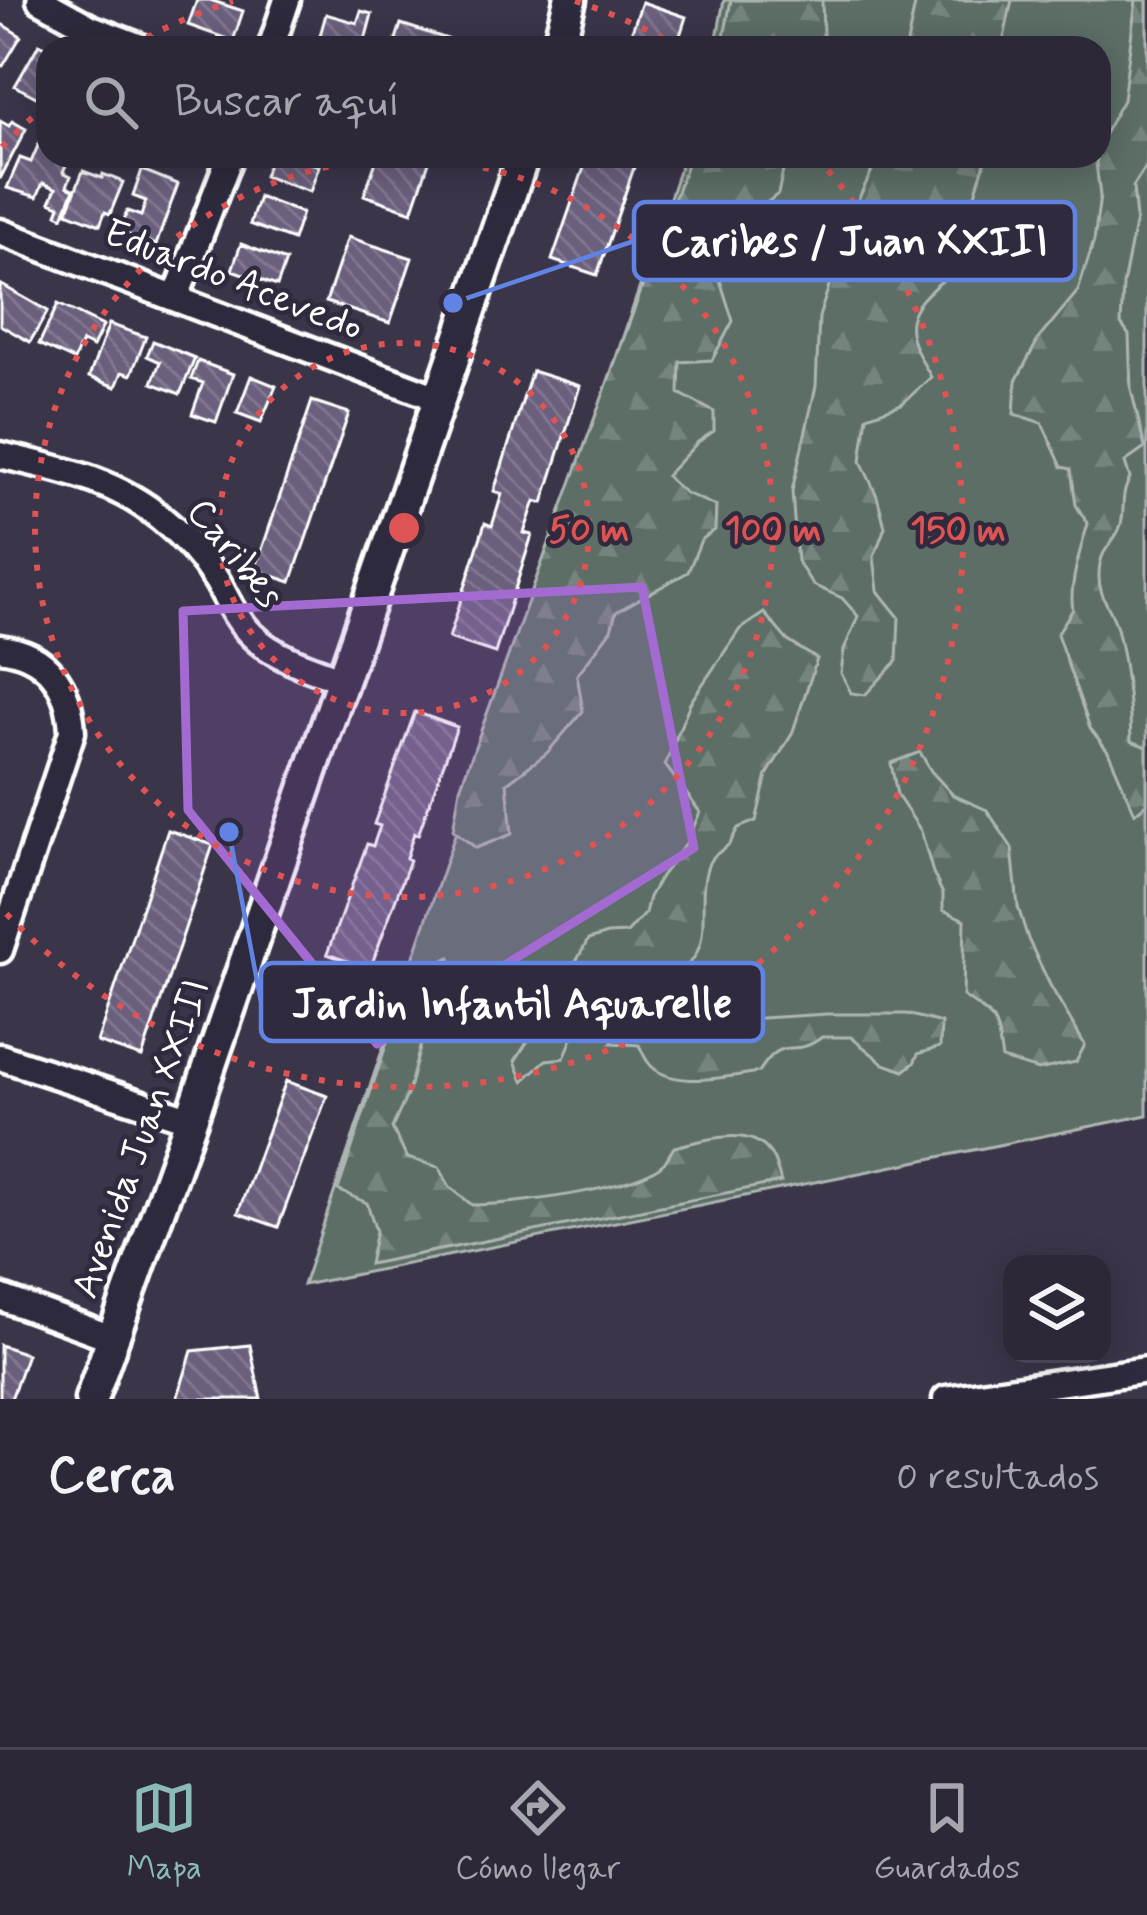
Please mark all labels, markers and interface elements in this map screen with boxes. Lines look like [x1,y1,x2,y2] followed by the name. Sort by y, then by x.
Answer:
[36,36,1111,168] search box
[78,69,144,135] icon: search
[174,73,400,132] text: Buscar aquí
[634,202,1075,280] callout: Caribes / Juan XXIII
[96,208,370,354] street label: Eduardo Acevedo
[660,216,1048,271] text: Caribes / Juan XXIII
[174,488,294,620] street label: Caribes
[383,507,425,549] centre of rings
[549,508,629,555] text: 50 m
[725,508,821,555] text: 100 m
[910,508,1006,555] text: 150 m
[261,963,763,1041] callout: Jardin Infantil Aquarelle
[61,972,223,1306] street label: Avenida Juan XXIII
[292,978,732,1033] text: Jardin Infantil Aquarelle
[1003,1255,1111,1363] map controls
[1003,1255,1111,1363] button: layers
[48,1444,176,1510] text: Cerca
[896,1452,1099,1503] text: 0 resultados
[127,1775,202,1891] tab: Mapa
[455,1775,620,1891] tab: Cómo llegar
[874,1775,1020,1891] tab: Guardados

